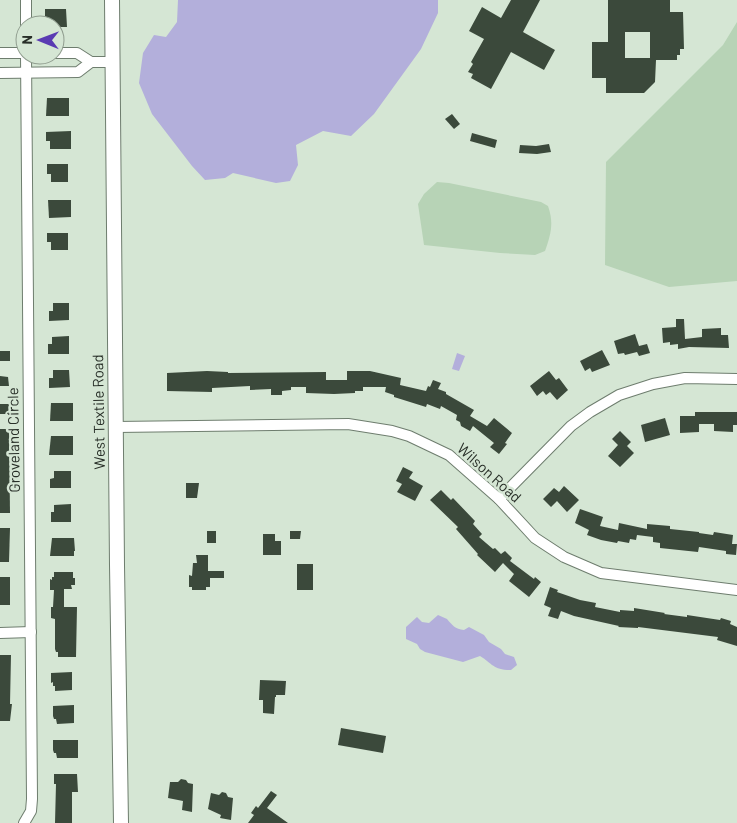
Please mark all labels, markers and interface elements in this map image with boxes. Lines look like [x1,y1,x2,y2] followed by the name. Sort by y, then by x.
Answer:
[15,15,65,65] north arrow
[18,35,35,45] text: N
[88,354,108,470] street label: West Textile Road
[3,387,23,493] street label: Groveland Circle
[454,439,525,506] street label: Wilson Road

